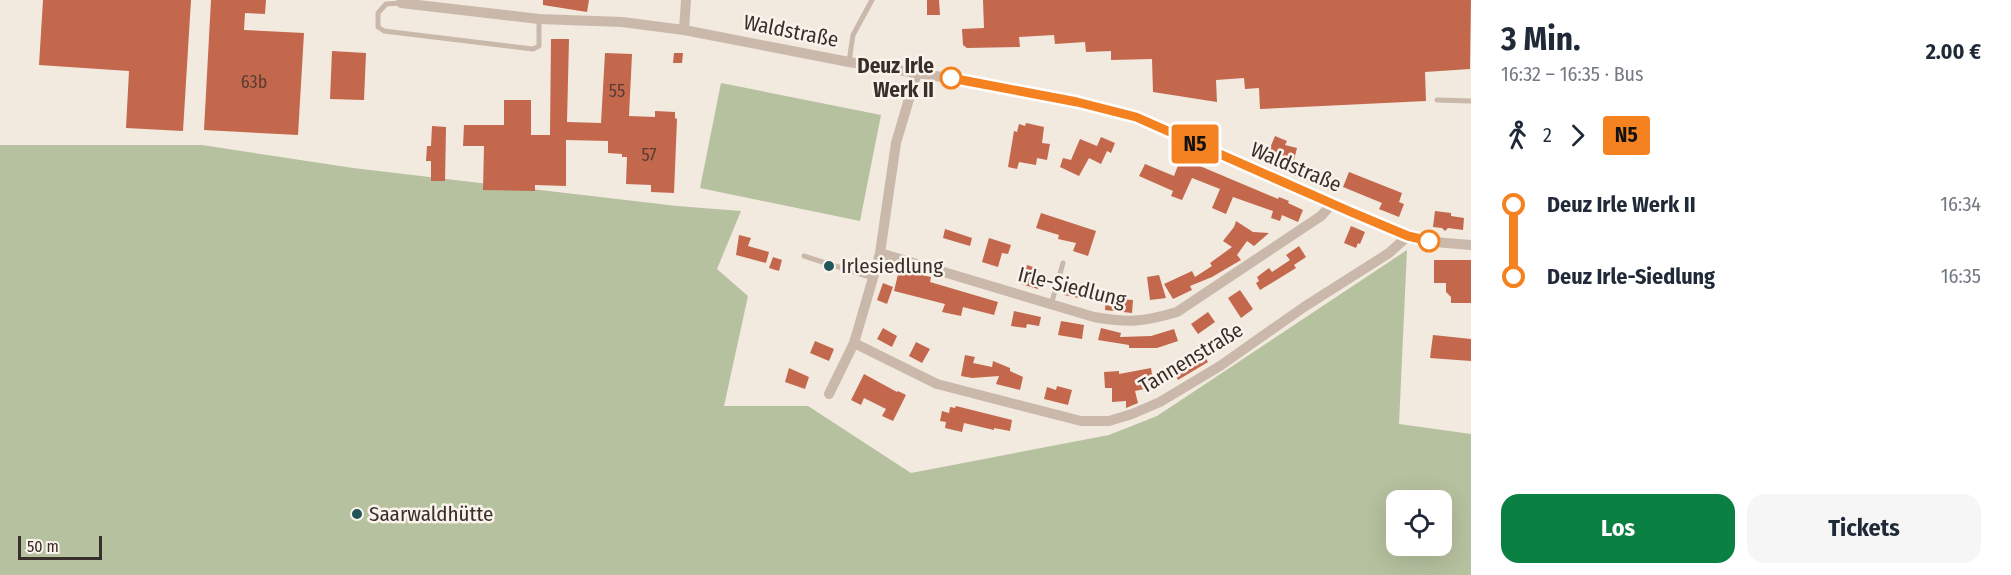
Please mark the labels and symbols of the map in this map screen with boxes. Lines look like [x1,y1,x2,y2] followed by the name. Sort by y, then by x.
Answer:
[741,9,841,53] street label: Waldstraße
[857,53,934,103] place label: Deuz Irle Werk II
[940,67,962,89] marker: Deuz Irle Werk II
[241,71,267,93] house number: 63b
[609,80,625,102] house number: 55
[1168,124,1222,164] line badge: N5
[1247,136,1345,198] street label: Waldstraße
[641,144,657,166] house number: 57
[1418,230,1440,252] unlabelled marker
[841,253,943,279] place label: Irlesiedlung
[822,259,836,273] marker: Irlesiedlung
[1015,261,1129,313] street label: Irle-Siedlung
[1134,317,1248,399] street label: Tannenstraße
[369,501,493,527] place label: Saarwaldhütte
[350,507,364,521] marker: Saarwaldhütte
[18,533,102,560] scale bar

